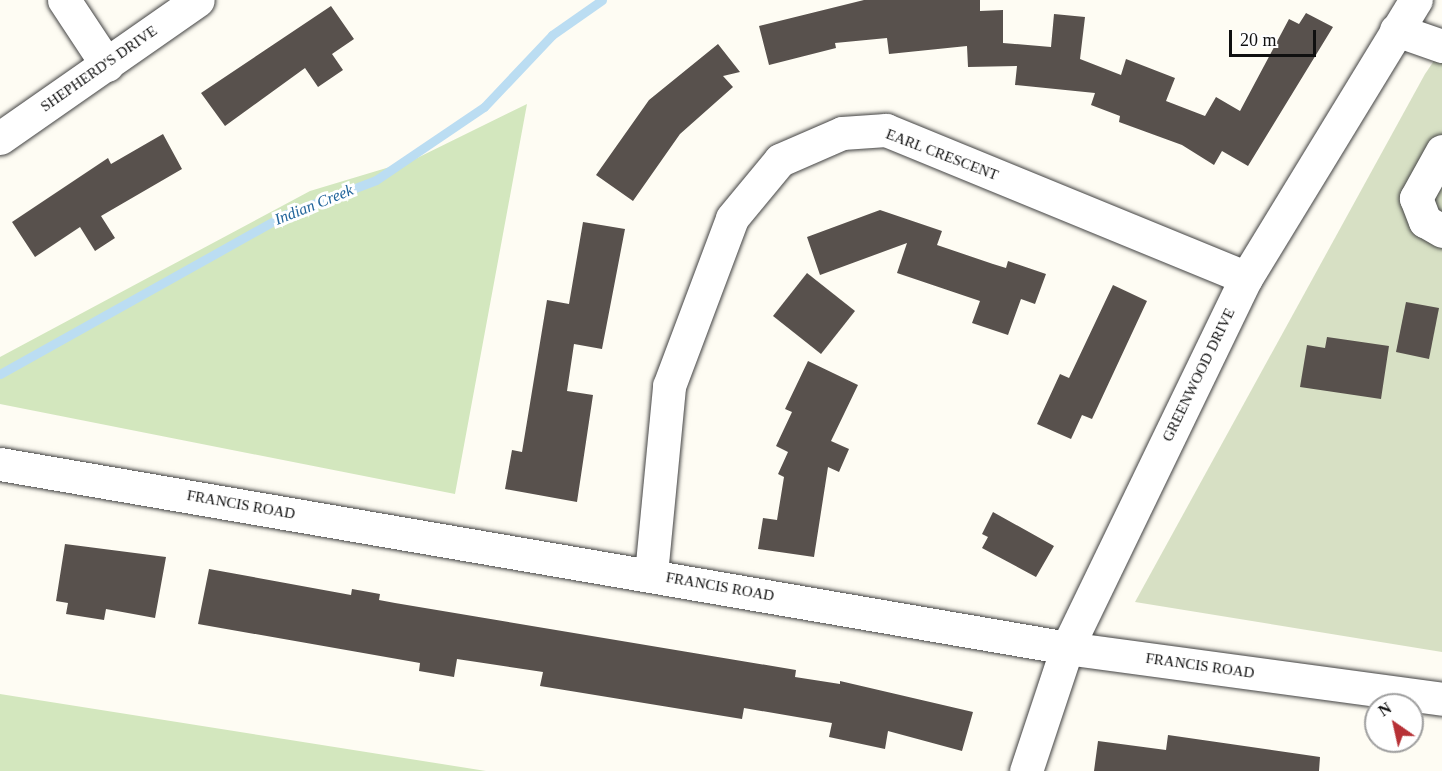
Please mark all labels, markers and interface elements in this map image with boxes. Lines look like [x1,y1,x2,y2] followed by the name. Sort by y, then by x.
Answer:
[1232,18,1319,56] scale bar
[37,22,161,116] street label: SHEPHERD'S DRIVE
[1240,30,1277,50] text: 20 m
[883,125,1001,185] street label: EARL CRESCENT
[272,180,356,230] water label: Indian Creek
[1159,305,1239,445] street label: GREENWOOD DRIVE
[185,487,297,523] street label: FRANCIS ROAD
[664,569,776,605] street label: FRANCIS ROAD
[1144,649,1256,683] street label: FRANCIS ROAD
[1364,693,1424,753] north arrow
[1375,699,1394,720] text: N

